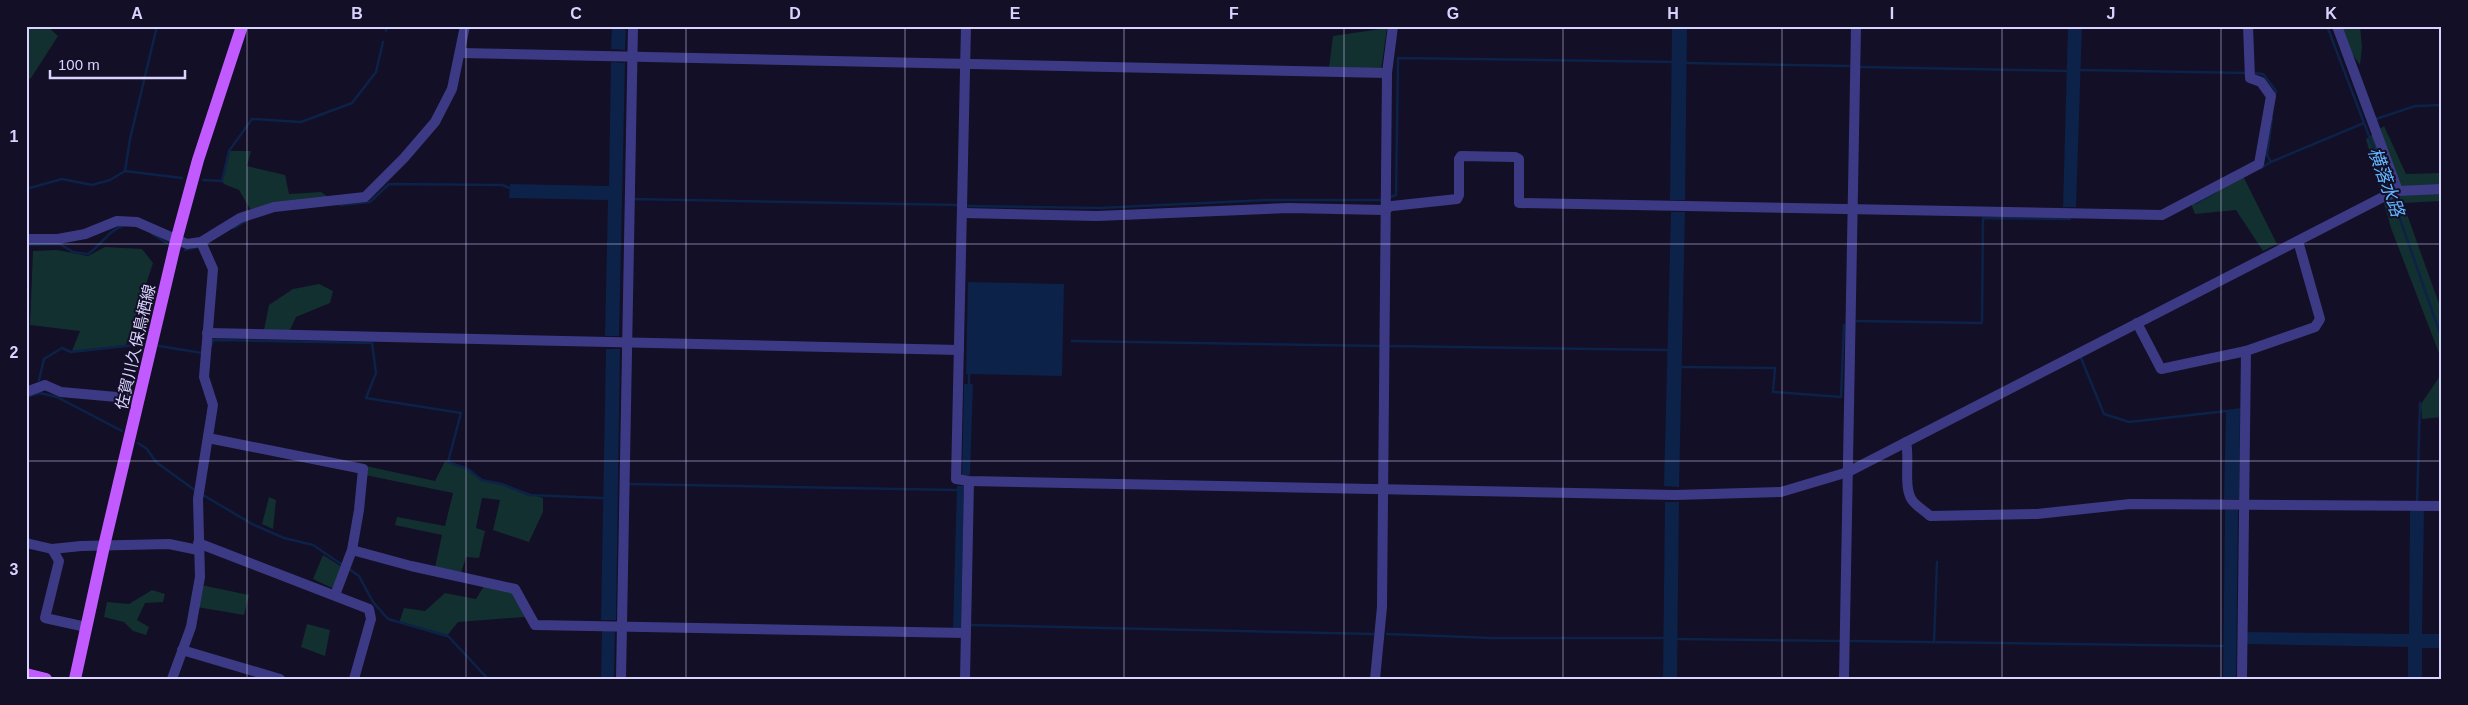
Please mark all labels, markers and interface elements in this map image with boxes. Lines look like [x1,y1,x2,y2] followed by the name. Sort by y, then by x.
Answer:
[131,5,143,22] text: A
[351,5,363,22] text: B
[570,5,582,22] text: C
[789,5,801,22] text: D
[1010,5,1021,22] text: E
[1229,5,1239,22] text: F
[1447,5,1459,22] text: G
[1667,5,1679,22] text: H
[1890,5,1894,22] text: I
[2107,5,2115,22] text: J
[2325,5,2337,22] text: K
[50,48,185,80] scale bar
[58,56,100,73] text: 100 m
[10,128,19,145] text: 1
[2364,145,2408,221] water label: 横落水路
[113,283,158,411] street label: 佐賀川久保鳥栖線
[10,344,19,361] text: 2
[10,561,19,578] text: 3

